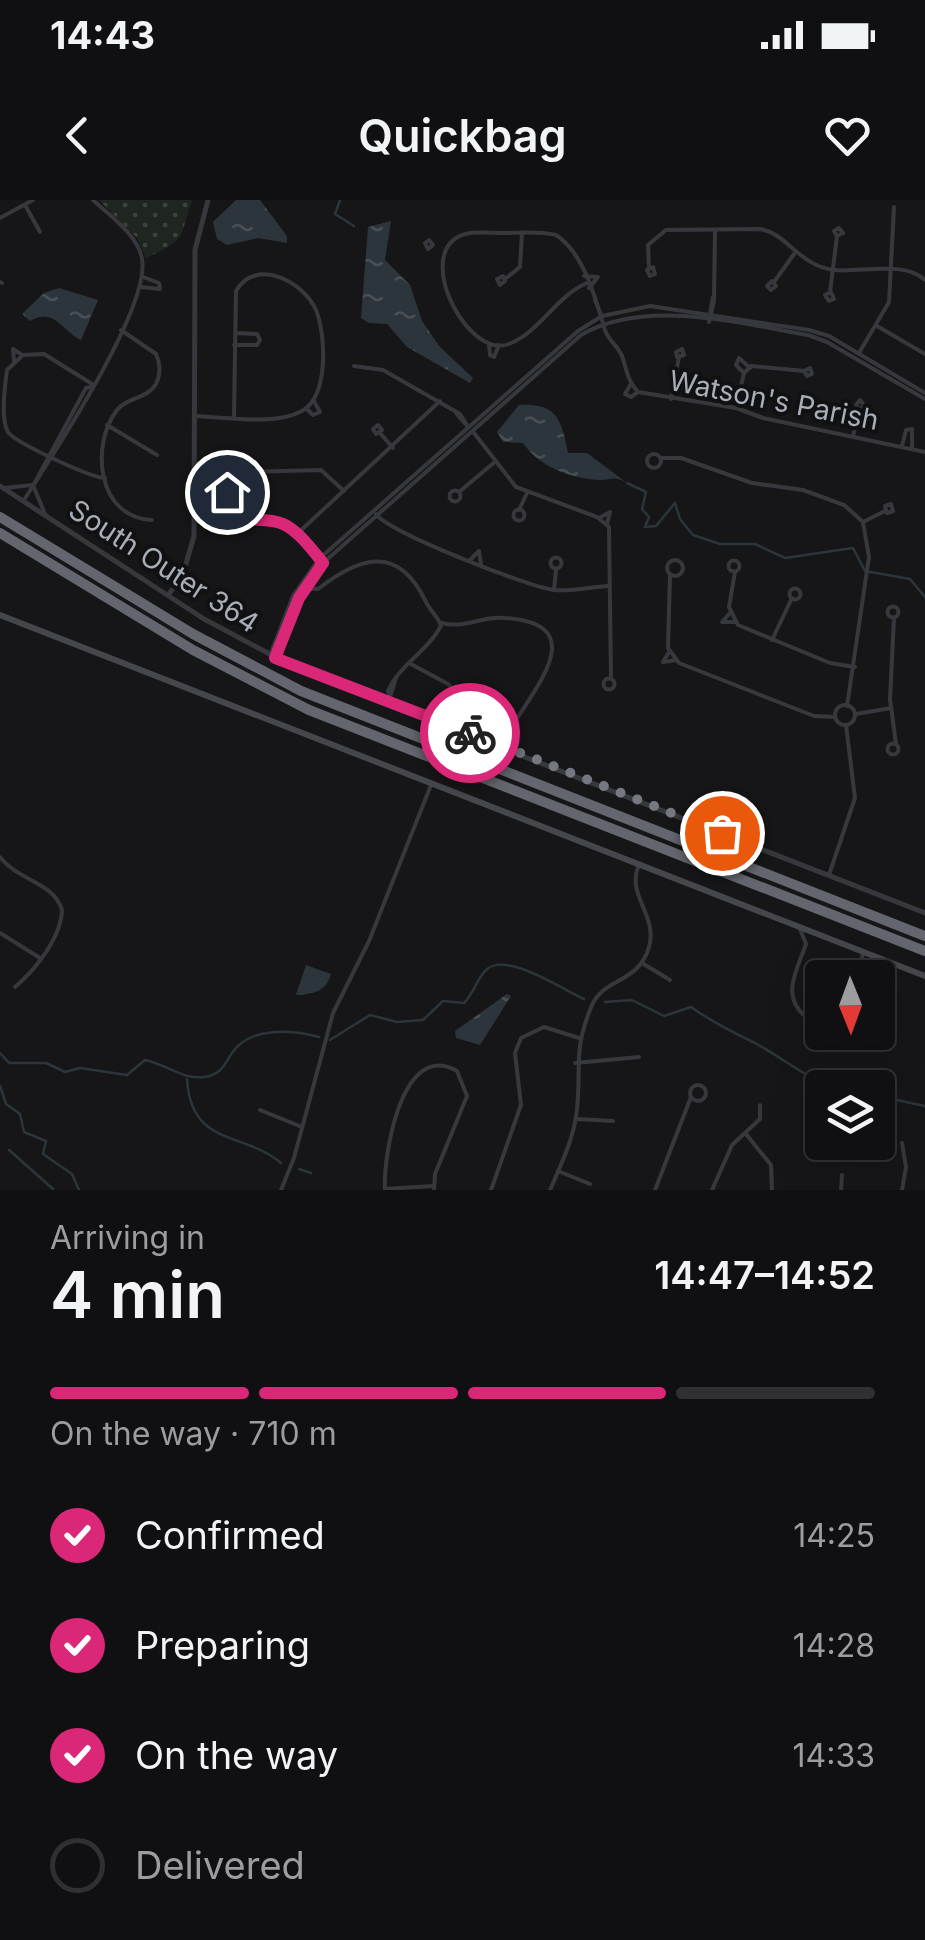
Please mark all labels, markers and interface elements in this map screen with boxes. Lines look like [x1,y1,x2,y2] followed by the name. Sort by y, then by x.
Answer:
[50,12,155,58] text: 14:43
[50,108,105,163] icon: back
[358,108,567,163] text: Quickbag
[820,108,875,163] icon: heart
[666,363,882,437] street label: Watson's Parish
[185,450,270,535] pin
[200,465,255,520] icon: home
[63,492,265,640] street label: South Outer 364
[420,683,520,783] courier
[443,706,498,761] icon: bike
[680,791,765,876] pin
[695,806,750,861] icon: bag
[805,960,895,1050] north arrow
[805,960,895,1160] map controls
[805,1070,895,1160] button: layers
[50,1218,205,1257] text: Arriving in
[654,1252,875,1298] text: 14:47–14:52
[50,1255,225,1334] text: 4 min
[50,1414,337,1453] text: On the way · 710 m
[50,1508,105,1563] icon: check
[135,1512,325,1558] text: Confirmed
[793,1516,875,1555] text: 14:25
[50,1618,105,1673] icon: check
[135,1622,310,1668] text: Preparing
[793,1626,875,1665] text: 14:28
[50,1728,105,1783] icon: check
[135,1732,338,1778] text: On the way
[793,1736,875,1775] text: 14:33
[135,1842,305,1888] text: Delivered

